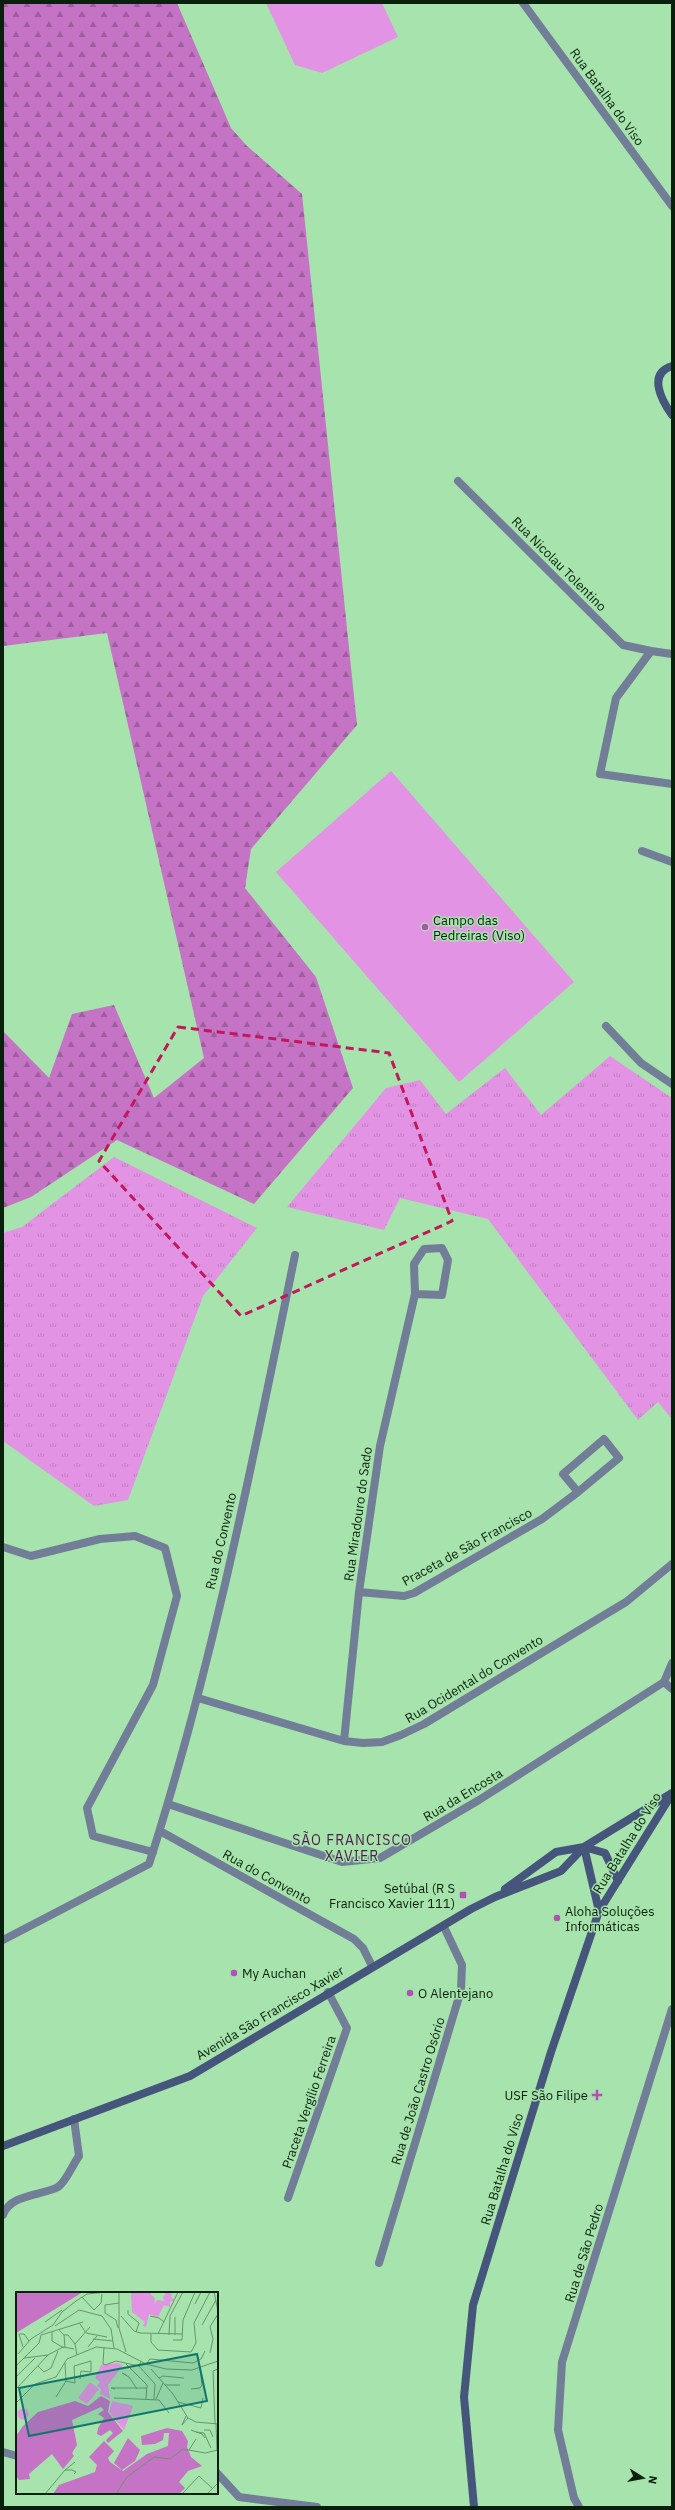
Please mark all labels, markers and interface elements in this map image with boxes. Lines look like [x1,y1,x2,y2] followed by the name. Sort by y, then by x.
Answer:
[566,45,648,149] street label: Rua Batalha do Viso
[508,513,610,615] street label: Rua Nicolau Tolentino
[433,912,525,944] place label: Campo das Pedreiras (Viso)
[420,922,430,932] marker: Campo das Pedreiras (Viso)
[340,1446,376,1582] street label: Rua Miradouro do Sado
[202,1491,240,1591] street label: Rua do Convento
[399,1504,535,1590] street label: Praceta de São Francisco
[402,1631,546,1727] street label: Rua Ocidental do Convento
[420,1765,506,1825] street label: Rua da Encosta
[589,1789,665,1897] street label: Rua Batalha do Viso
[292,1831,412,1865] district label: SÃO FRANCISCO XAVIER
[220,1846,314,1908] street label: Rua do Convento
[329,1880,455,1912] place label: Setúbal (R S Francisco Xavier 111)
[458,1890,468,1900] marker: Setúbal (R S Francisco Xavier 111)
[565,1903,655,1935] place label: Aloha Soluções Informáticas
[552,1913,562,1923] marker: Aloha Soluções Informáticas
[193,1962,347,2064] street label: Avenida São Francisco Xavier
[242,1965,306,1982] place label: My Auchan
[229,1968,239,1978] marker: My Auchan
[418,1985,493,2002] place label: O Alentejano
[405,1988,415,1998] marker: O Alentejano
[387,2015,449,2167] street label: Rua de João Castro Osório
[278,2033,340,2171] street label: Praceta Vergílio Ferreira
[504,2087,588,2104] place label: USF São Filipe
[591,2089,603,2101] marker: USF São Filipe
[477,2111,527,2227] street label: Rua Batalha do Viso
[561,2201,607,2305] street label: Rua de São Pedro
[16,2292,218,2494] inset map
[623,2458,663,2498] north arrow
[645,2475,660,2485] text: N

